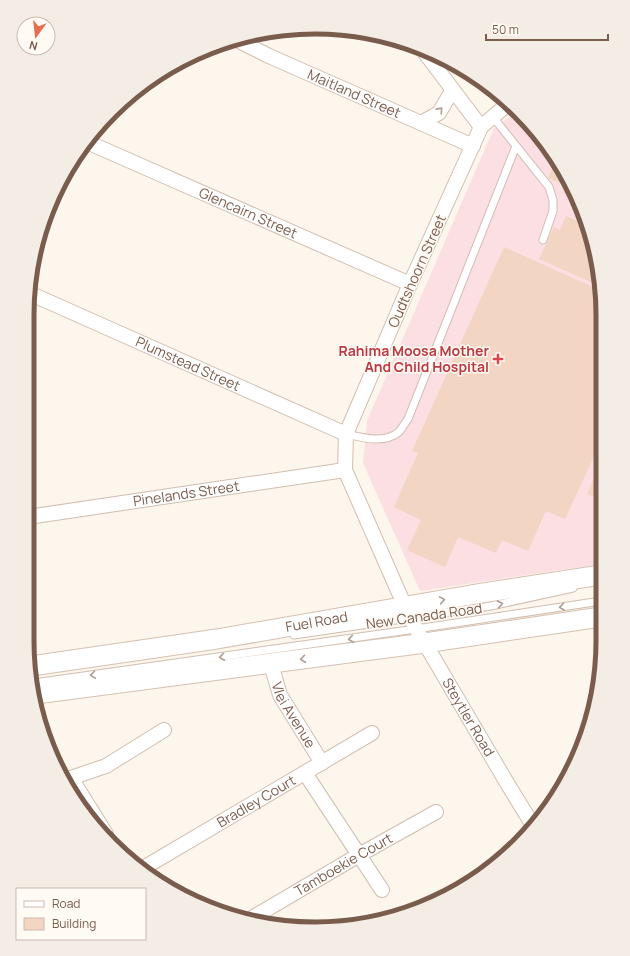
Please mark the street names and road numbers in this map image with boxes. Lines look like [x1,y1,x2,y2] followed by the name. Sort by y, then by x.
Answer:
[305,64,404,122] street label: Maitland Street
[196,182,301,242] street label: Glencairn Street
[383,211,450,330] street label: Oudtshoorn Street
[133,332,244,395] street label: Plumstead Street
[132,476,241,510] street label: Pinelands Street
[365,598,483,633] street label: New Canada Road
[284,606,349,636] street label: Fuel Road
[438,674,499,760] street label: Steytler Road
[268,680,320,751] street label: Vlei Avenue
[213,770,299,832] street label: Bradley Court
[291,828,396,900] street label: Tamboekie Court

